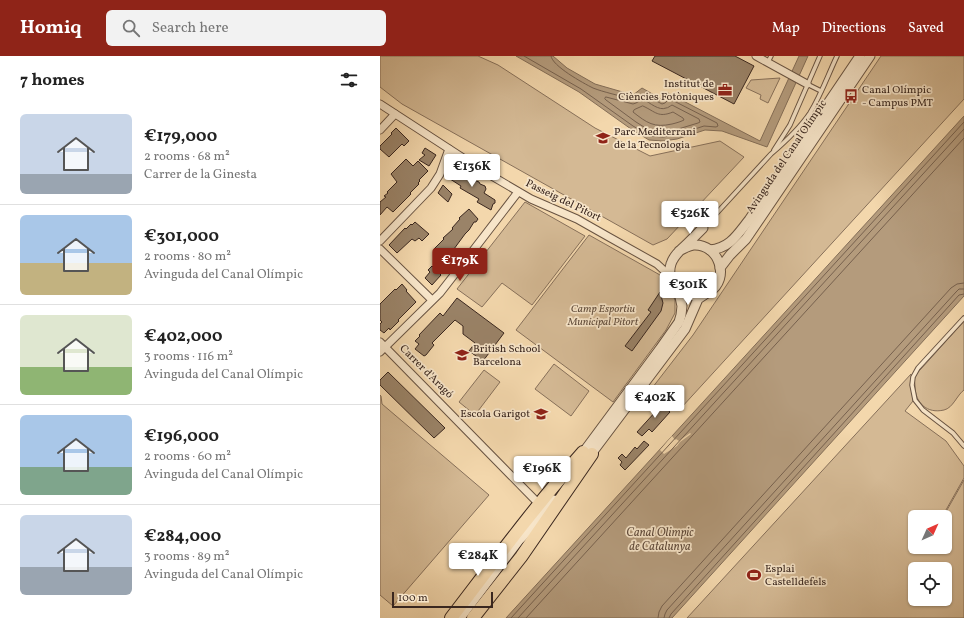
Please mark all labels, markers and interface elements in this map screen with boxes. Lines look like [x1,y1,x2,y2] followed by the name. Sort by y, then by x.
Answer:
[106,10,386,46] search box
[20,15,82,41] text: Homiq
[120,17,142,39] icon: search
[152,18,229,39] text: Search here
[772,19,800,38] text: Map
[822,19,886,38] text: Directions
[908,19,944,38] text: Saved
[20,69,85,92] text: 7 homes
[338,69,360,91] icon: filters
[618,77,714,105] place label: Institut de Ciències Fotòniques
[717,82,733,98] office icon: Institut de Ciències Fotòniques
[862,83,934,111] place label: Canal Olímpic - Campus PMT
[843,88,859,104] bus stop icon: Canal Olímpic - Campus PMT
[743,97,831,217] street label: Avinguda del Canal Olímpic
[144,125,217,148] text: €179,000
[614,125,696,153] place label: Parc Mediterrani de la Tecnologia
[52,130,100,178] icon: home
[595,130,611,146] school or university icon: Parc Mediterrani de la Tecnologia
[144,148,230,166] text: 2 rooms · 68 m²
[444,154,500,188] pin: €136K
[453,158,491,176] text: €136K
[144,166,257,184] text: Carrer de la Ginesta
[523,176,603,226] street label: Passeig del Pitort
[662,201,718,235] pin: €526K
[670,205,710,223] text: €526K
[144,225,219,248] text: €301,000
[52,231,100,279] icon: home
[144,248,231,266] text: 2 rooms · 80 m²
[432,248,488,282] pin: €179K
[441,252,479,270] text: €179K
[144,266,303,284] text: Avinguda del Canal Olímpic
[660,272,716,306] pin: €301K
[669,276,707,294] text: €301K
[567,302,639,330] park label: Camp Esportiu Municipal Pitort
[144,325,222,348] text: €402,000
[52,331,100,379] icon: home
[396,342,456,402] street label: Carrer d'Aragó
[473,342,541,370] place label: British School Barcelona
[454,347,470,363] school or university icon: British School Barcelona
[144,348,233,366] text: 3 rooms · 116 m²
[144,366,303,384] text: Avinguda del Canal Olímpic
[627,385,683,419] pin: €402K
[634,389,676,407] text: €402K
[533,406,549,422] school or university icon: Escola Garigot
[460,407,530,422] place label: Escola Garigot
[144,425,219,448] text: €196,000
[52,431,100,479] icon: home
[144,448,231,466] text: 2 rooms · 60 m²
[514,456,570,490] pin: €196K
[523,460,561,478] text: €196K
[144,466,303,484] text: Avinguda del Canal Olímpic
[908,510,952,554] north arrow
[908,510,952,606] map controls
[144,525,221,548] text: €284,000
[626,525,694,555] water label: Canal Olimpic de Catalunya
[52,531,100,579] icon: home
[450,543,506,577] pin: €284K
[458,547,498,565] text: €284K
[144,548,230,566] text: 3 rooms · 89 m²
[765,562,827,590] place label: Esplai Castelldefels
[908,562,952,606] button: locate
[144,566,303,584] text: Avinguda del Canal Olímpic
[746,567,762,583] sports icon: Esplai Castelldefels
[392,590,493,609] scale bar
[398,591,428,606] text: 100 m

